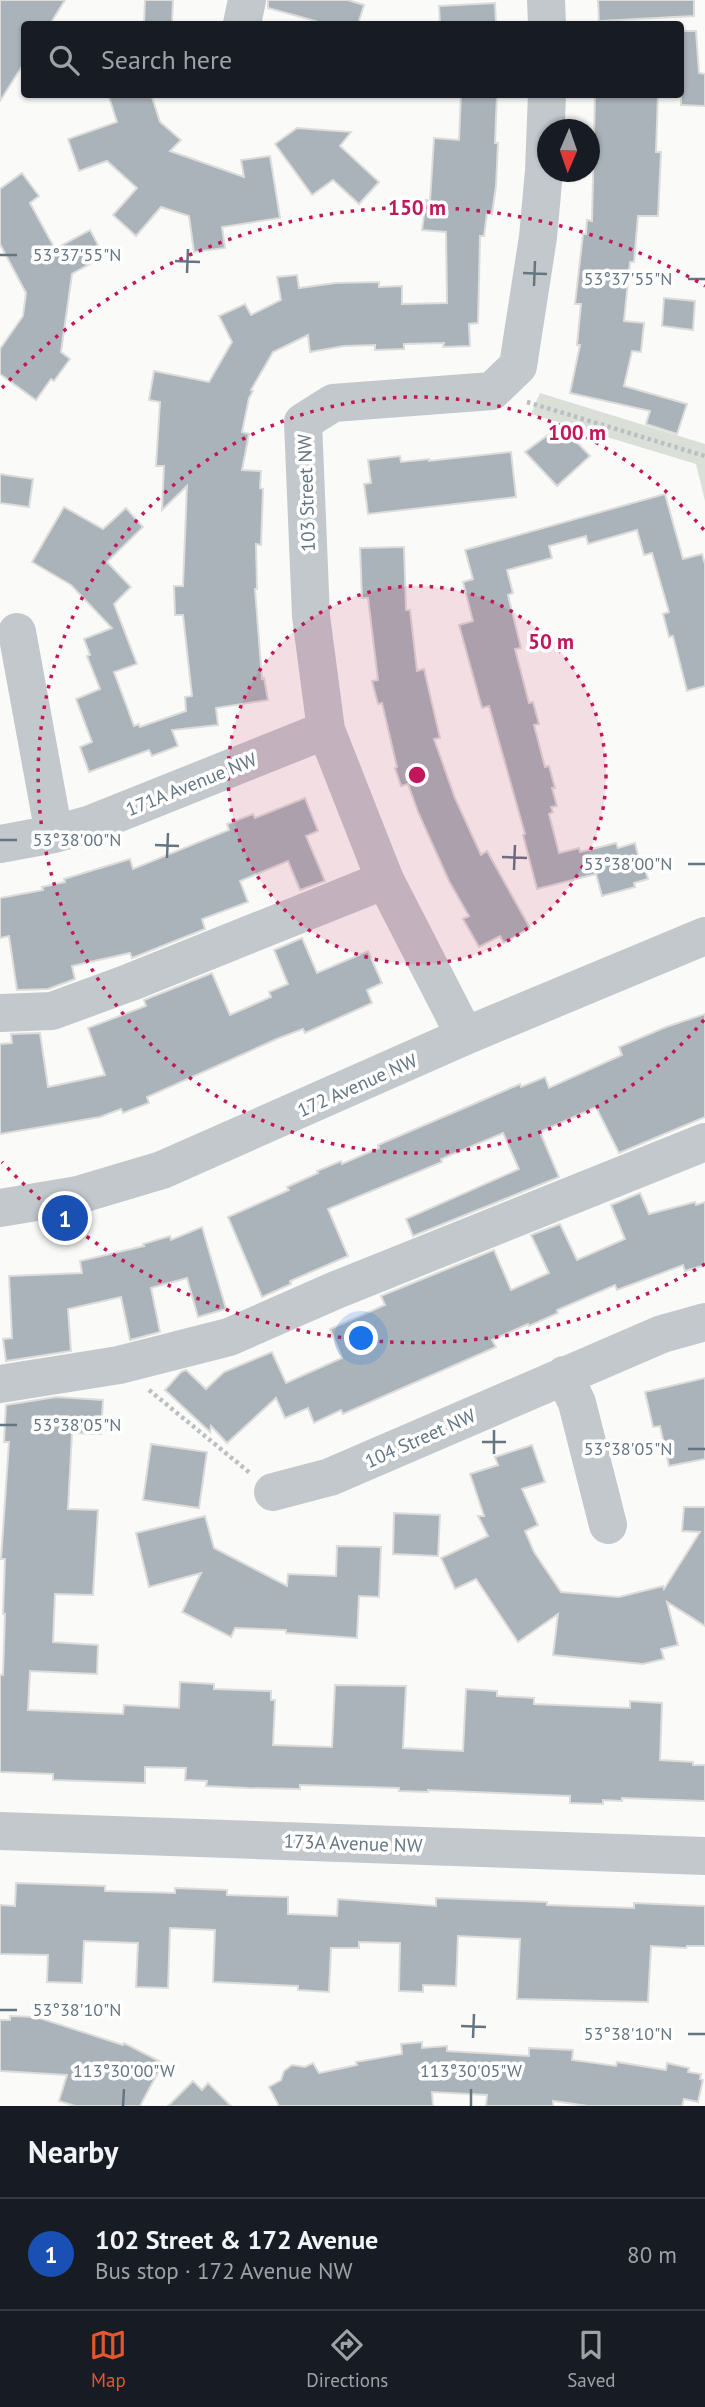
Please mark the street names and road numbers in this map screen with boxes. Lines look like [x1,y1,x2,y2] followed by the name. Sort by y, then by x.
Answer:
[292,433,320,553] street label: 103 Street NW
[122,747,260,821] street label: 171A Avenue NW
[293,1048,421,1122] street label: 172 Avenue NW
[361,1403,479,1473] street label: 104 Street NW
[283,1829,423,1857] street label: 173A Avenue NW

